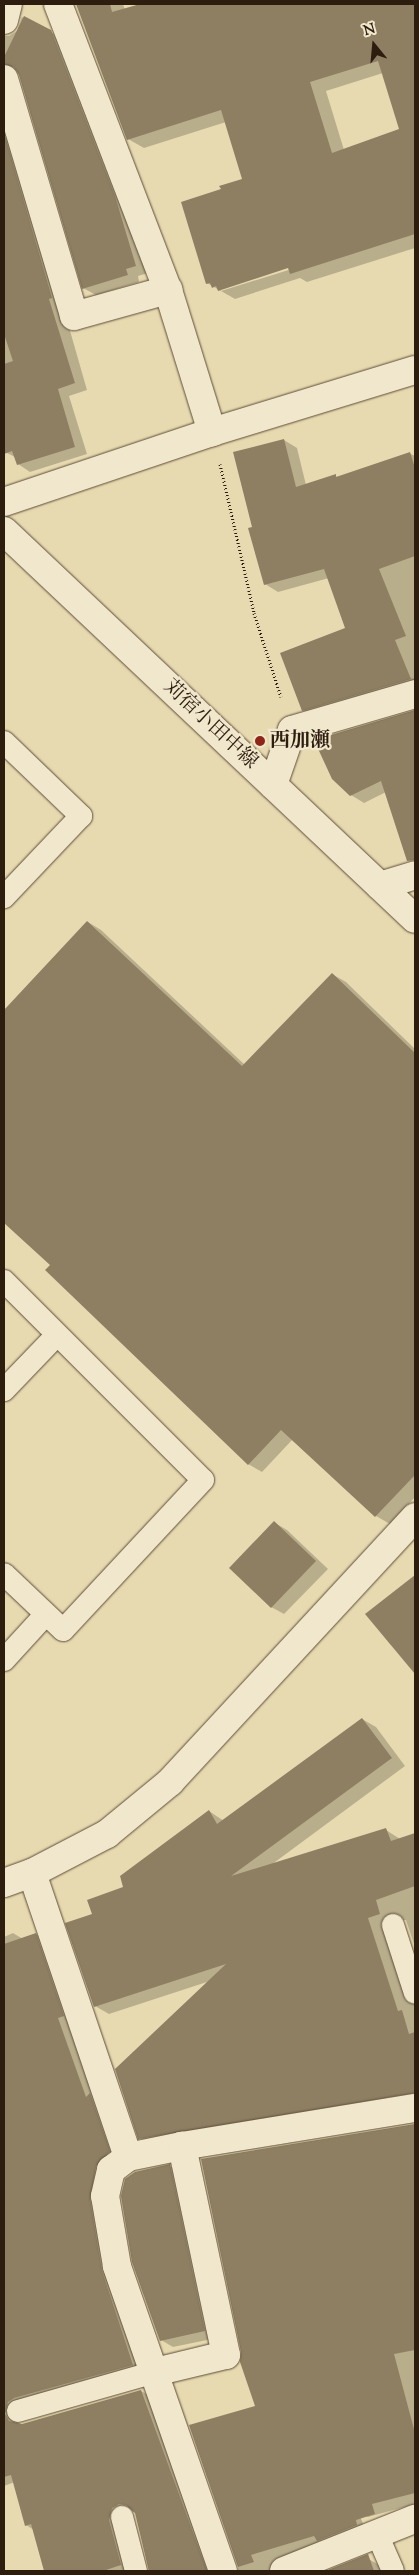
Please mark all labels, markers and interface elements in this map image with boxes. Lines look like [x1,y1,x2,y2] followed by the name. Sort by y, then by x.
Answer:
[361,19,378,42] text: N
[349,20,399,70] north arrow
[158,675,262,775] street label: 苅宿小田中線
[270,729,330,753] place label: 西加瀬
[254,735,266,747] marker: 西加瀬

